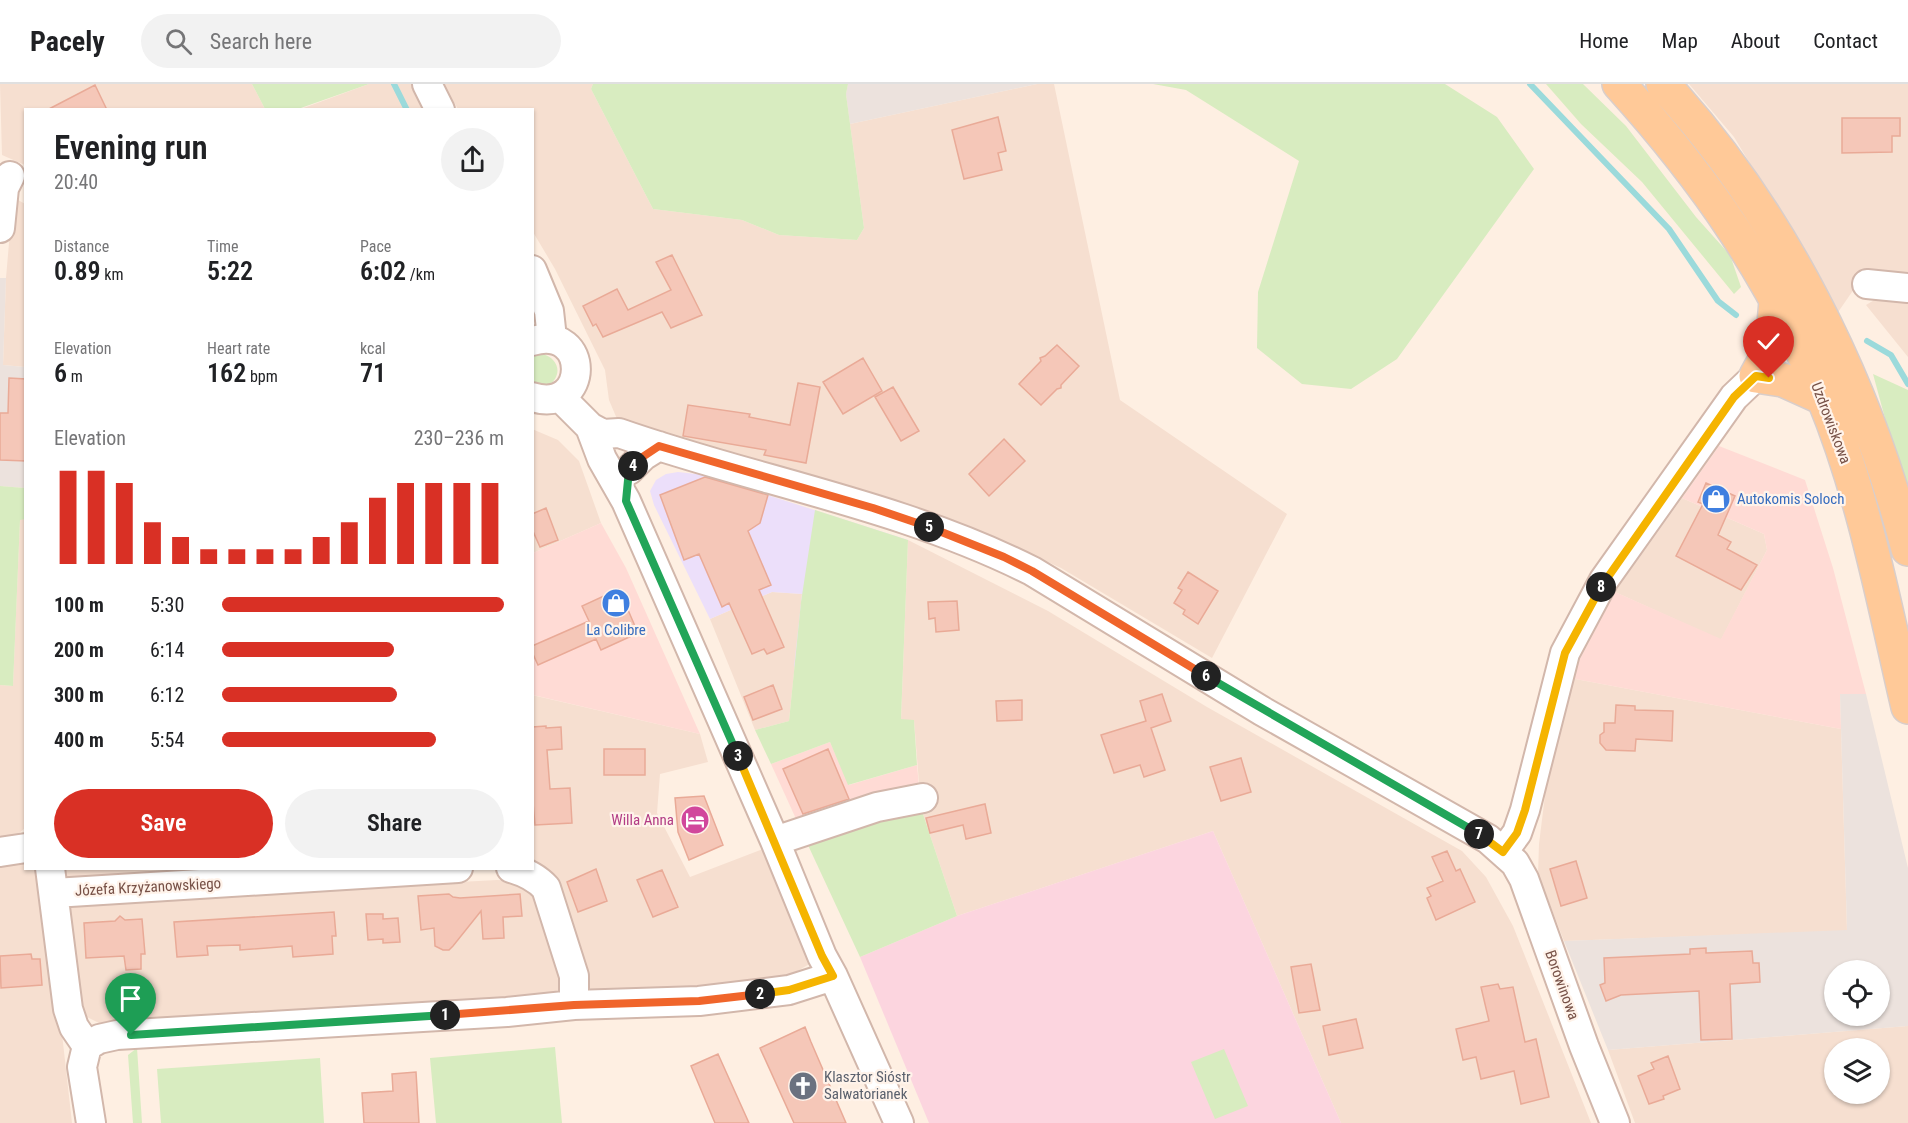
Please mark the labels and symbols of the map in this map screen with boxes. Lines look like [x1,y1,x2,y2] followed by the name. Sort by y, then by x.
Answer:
[1743,316,1794,378] pin
[1807,380,1855,466] street label: Uzdrowiskowa
[618,451,648,481] pin: 4
[1700,483,1732,515] shop icon: Autokomis Soloch
[1737,490,1844,508] place label: Autokomis Soloch
[914,512,944,542] pin: 5
[1586,572,1616,602] pin: 8
[600,587,632,619] shop icon: La Colibre
[586,621,646,639] place label: La Colibre
[1191,661,1221,691] pin: 6
[723,741,753,771] pin: 3
[679,804,711,836] hotel icon: Willa Anna
[611,811,674,829] place label: Willa Anna
[1464,819,1494,849] pin: 7
[74,874,222,900] street label: Józefa Krzyżanowskiego
[1541,948,1583,1022] street label: Borowinowa
[105,973,156,1035] pin
[745,979,775,1009] pin: 2
[430,1000,460,1030] pin: 1
[824,1068,911,1103] place label: Klasztor Sióstr Salwatorianek
[787,1070,819,1102] church icon: Klasztor Sióstr Salwatorianek

